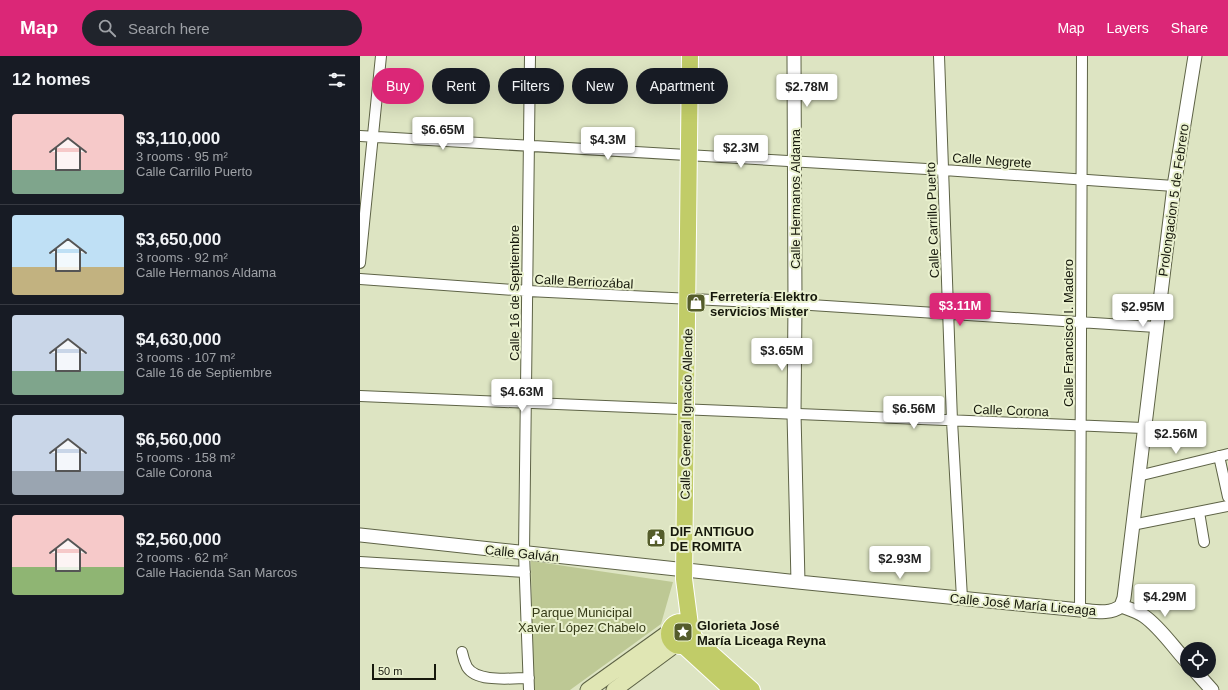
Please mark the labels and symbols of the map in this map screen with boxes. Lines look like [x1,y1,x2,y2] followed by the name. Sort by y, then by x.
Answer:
[774,74,840,108] pin: $2.78M
[410,117,476,151] pin: $6.65M
[1155,123,1192,277] street label: Prolongacion 5 de Febrero
[580,127,636,161] pin: $4.3M
[788,128,803,269] street label: Calle Hermanos Aldama
[713,135,769,169] pin: $2.3M
[952,150,1032,171] street label: Calle Negrete
[923,162,942,278] street label: Calle Carrillo Puerto
[507,225,522,361] street label: Calle 16 de Septiembre
[1061,259,1076,407] street label: Calle Francisco I. Madero
[534,271,634,292] street label: Calle Berriozábal
[710,289,818,319] place label: Ferretería Elektro servicios Mister
[685,292,707,314] shop icon: Ferretería Elektro servicios Mister
[927,293,993,327] pin: $3.11M
[1110,294,1176,328] pin: $2.95M
[678,328,695,500] street label: Calle General Ignacio Allende
[749,338,815,372] pin: $3.65M
[489,379,555,413] pin: $4.63M
[881,396,947,430] pin: $6.56M
[973,402,1050,419] street label: Calle Corona
[1143,421,1209,455] pin: $2.56M
[670,524,754,554] place label: DIF ANTIGUO DE ROMITA
[645,527,667,549] public building icon: DIF ANTIGUO DE ROMITA
[484,542,560,565] street label: Calle Galván
[867,546,933,580] pin: $2.93M
[1132,584,1198,618] pin: $4.29M
[949,591,1097,618] street label: Calle José María Liceaga
[518,605,646,635] park label: Parque Municipal Xavier López Chabelo
[697,618,826,648] place label: Glorieta José María Liceaga Reyna
[672,621,694,643] place icon: Glorieta José María Liceaga Reyna
[372,662,436,681] scale bar

